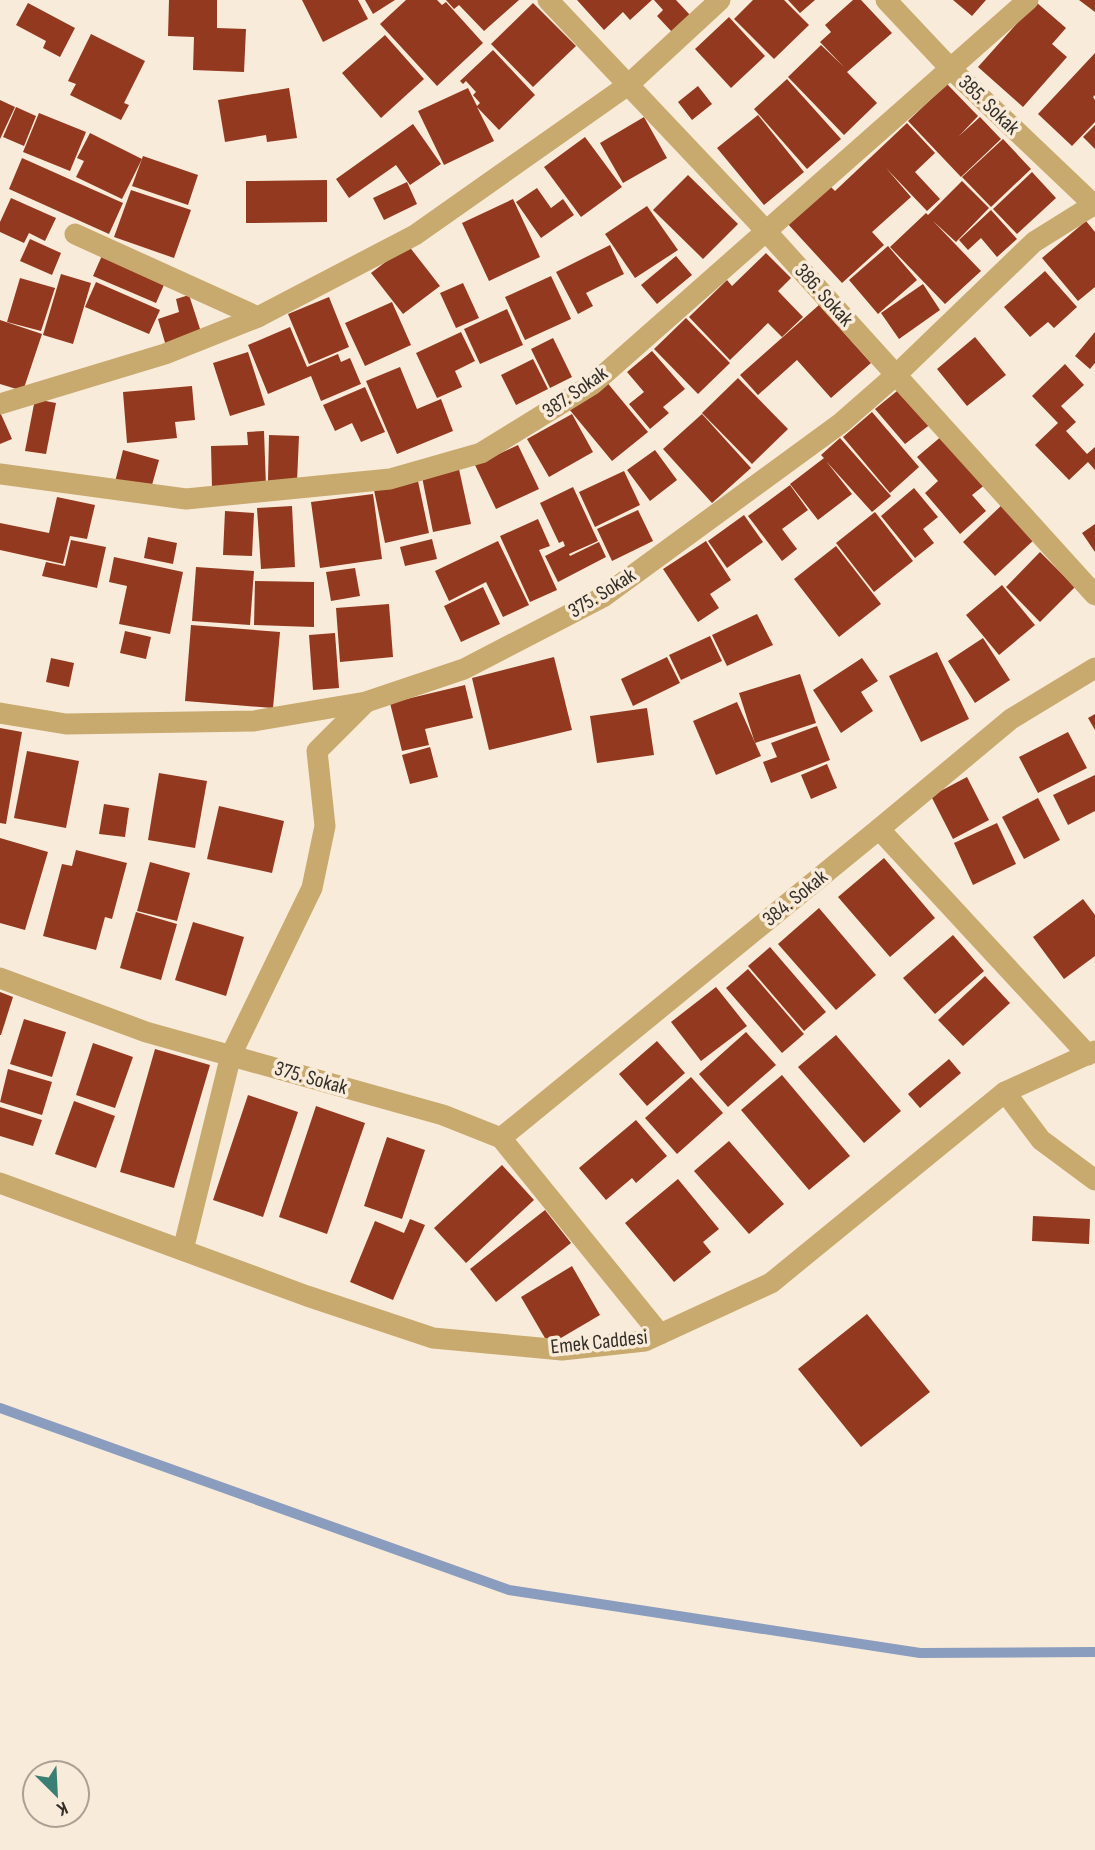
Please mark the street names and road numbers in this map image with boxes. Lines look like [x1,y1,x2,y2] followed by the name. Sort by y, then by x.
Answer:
[953,70,1025,140] street label: 385. Sokak
[789,258,859,332] street label: 386. Sokak
[538,361,612,423] street label: 387. Sokak
[564,563,640,623] street label: 375. Sokak
[757,864,833,932] street label: 384. Sokak
[272,1056,350,1100] street label: 375. Sokak
[549,1324,649,1360] street label: Emek Caddesi

